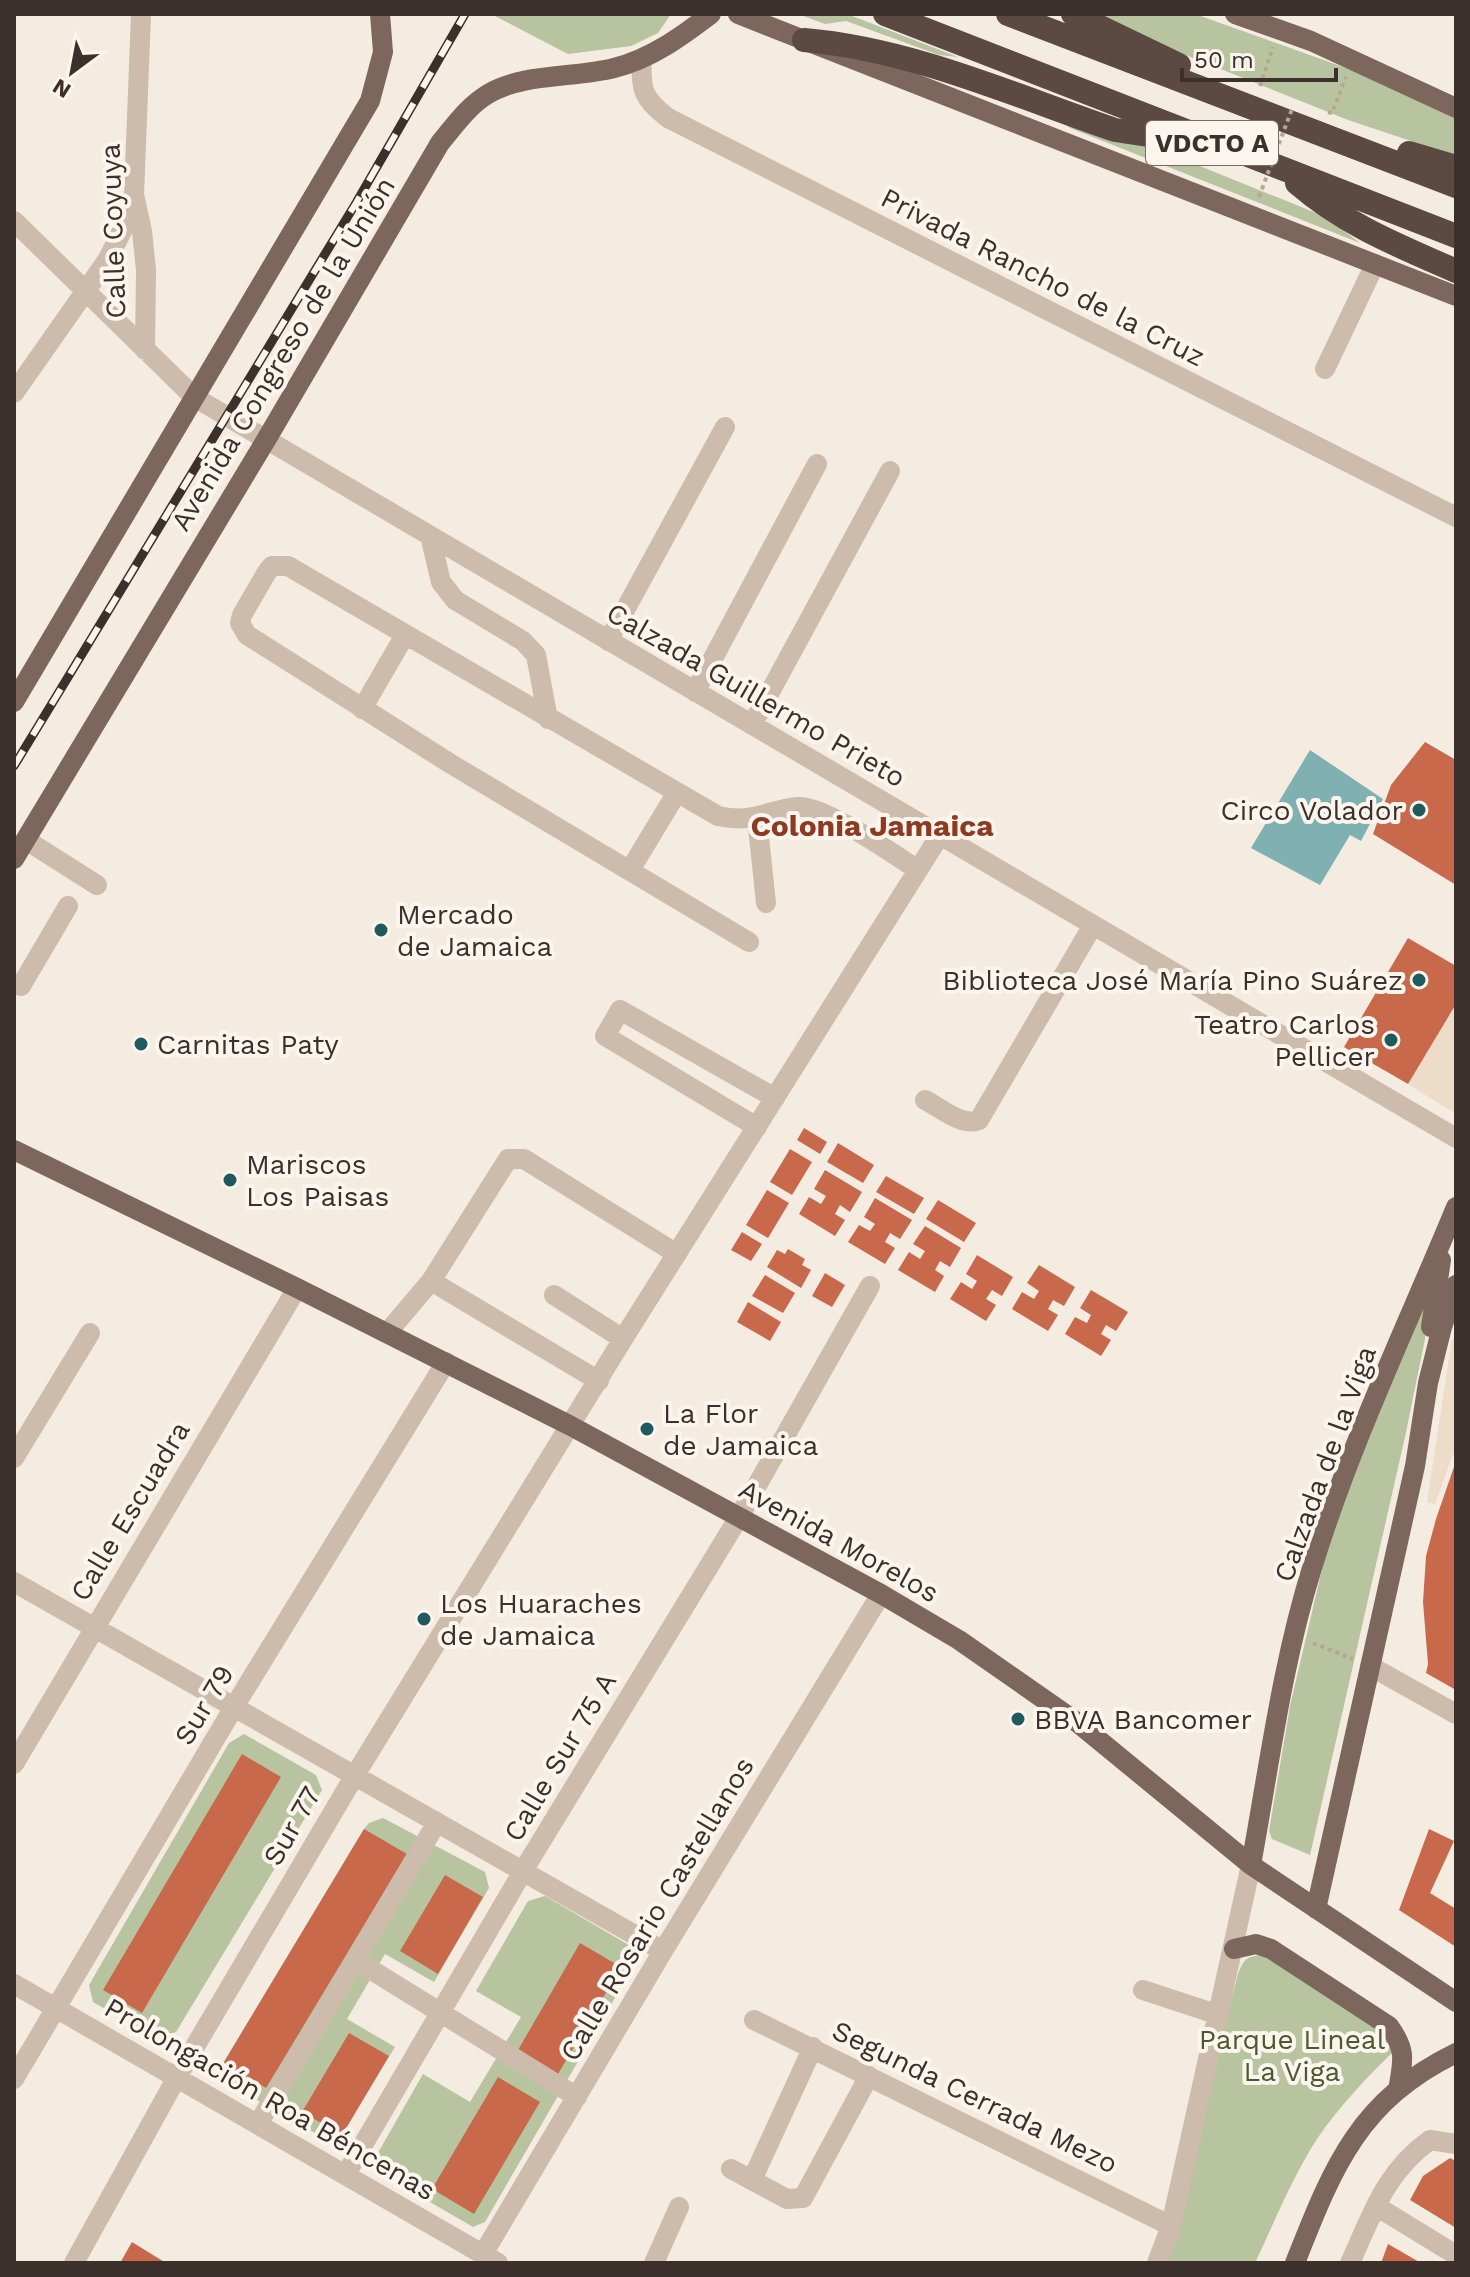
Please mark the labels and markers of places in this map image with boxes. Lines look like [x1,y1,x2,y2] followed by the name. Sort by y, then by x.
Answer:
[1220,794,1403,827] place label: Circo Volador
[1410,801,1428,819] marker: Circo Volador
[397,898,552,963] place label: Mercado de Jamaica
[372,921,390,939] marker: Mercado de Jamaica
[942,964,1403,997] place label: Biblioteca José María Pino Suárez
[1410,971,1428,989] marker: Biblioteca José María Pino Suárez
[1194,1008,1375,1073] place label: Teatro Carlos Pellicer
[157,1028,339,1061] place label: Carnitas Paty
[1382,1031,1400,1049] marker: Teatro Carlos Pellicer
[132,1035,150,1053] marker: Carnitas Paty
[246,1148,389,1213] place label: Mariscos Los Paisas
[221,1171,239,1189] marker: Mariscos Los Paisas
[663,1397,818,1462] place label: La Flor de Jamaica
[638,1420,656,1438] marker: La Flor de Jamaica
[440,1587,642,1652] place label: Los Huaraches de Jamaica
[415,1610,433,1628] marker: Los Huaraches de Jamaica
[1034,1703,1252,1736] place label: BBVA Bancomer
[1009,1710,1027,1728] marker: BBVA Bancomer

